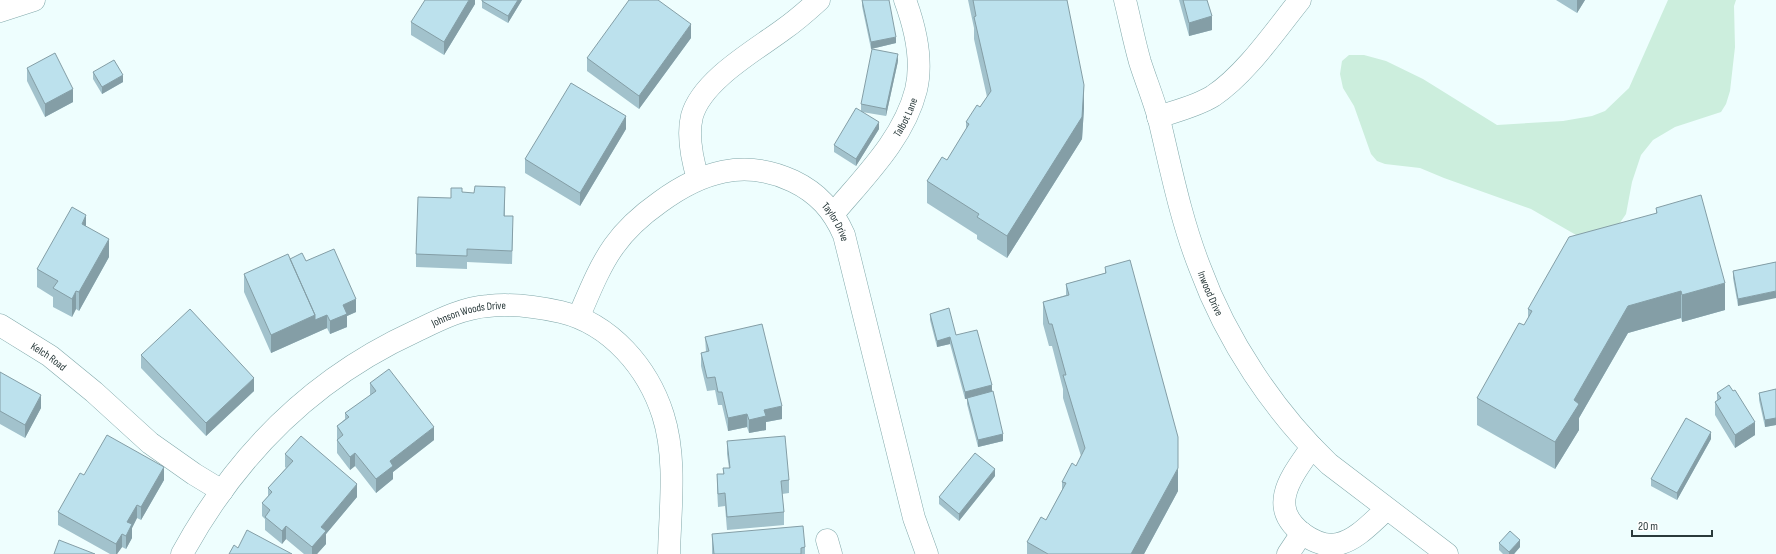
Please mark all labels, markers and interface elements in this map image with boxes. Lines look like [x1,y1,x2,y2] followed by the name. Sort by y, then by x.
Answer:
[891,96,920,139] street label: Talbot Lane
[819,200,851,242] street label: Taylor Drive
[1195,269,1226,318] street label: Inwood Drive
[428,299,506,330] street label: Johnson Woods Drive
[28,340,69,374] street label: Kelch Road
[1632,512,1712,538] scale bar
[1638,519,1658,534] text: 20 m

